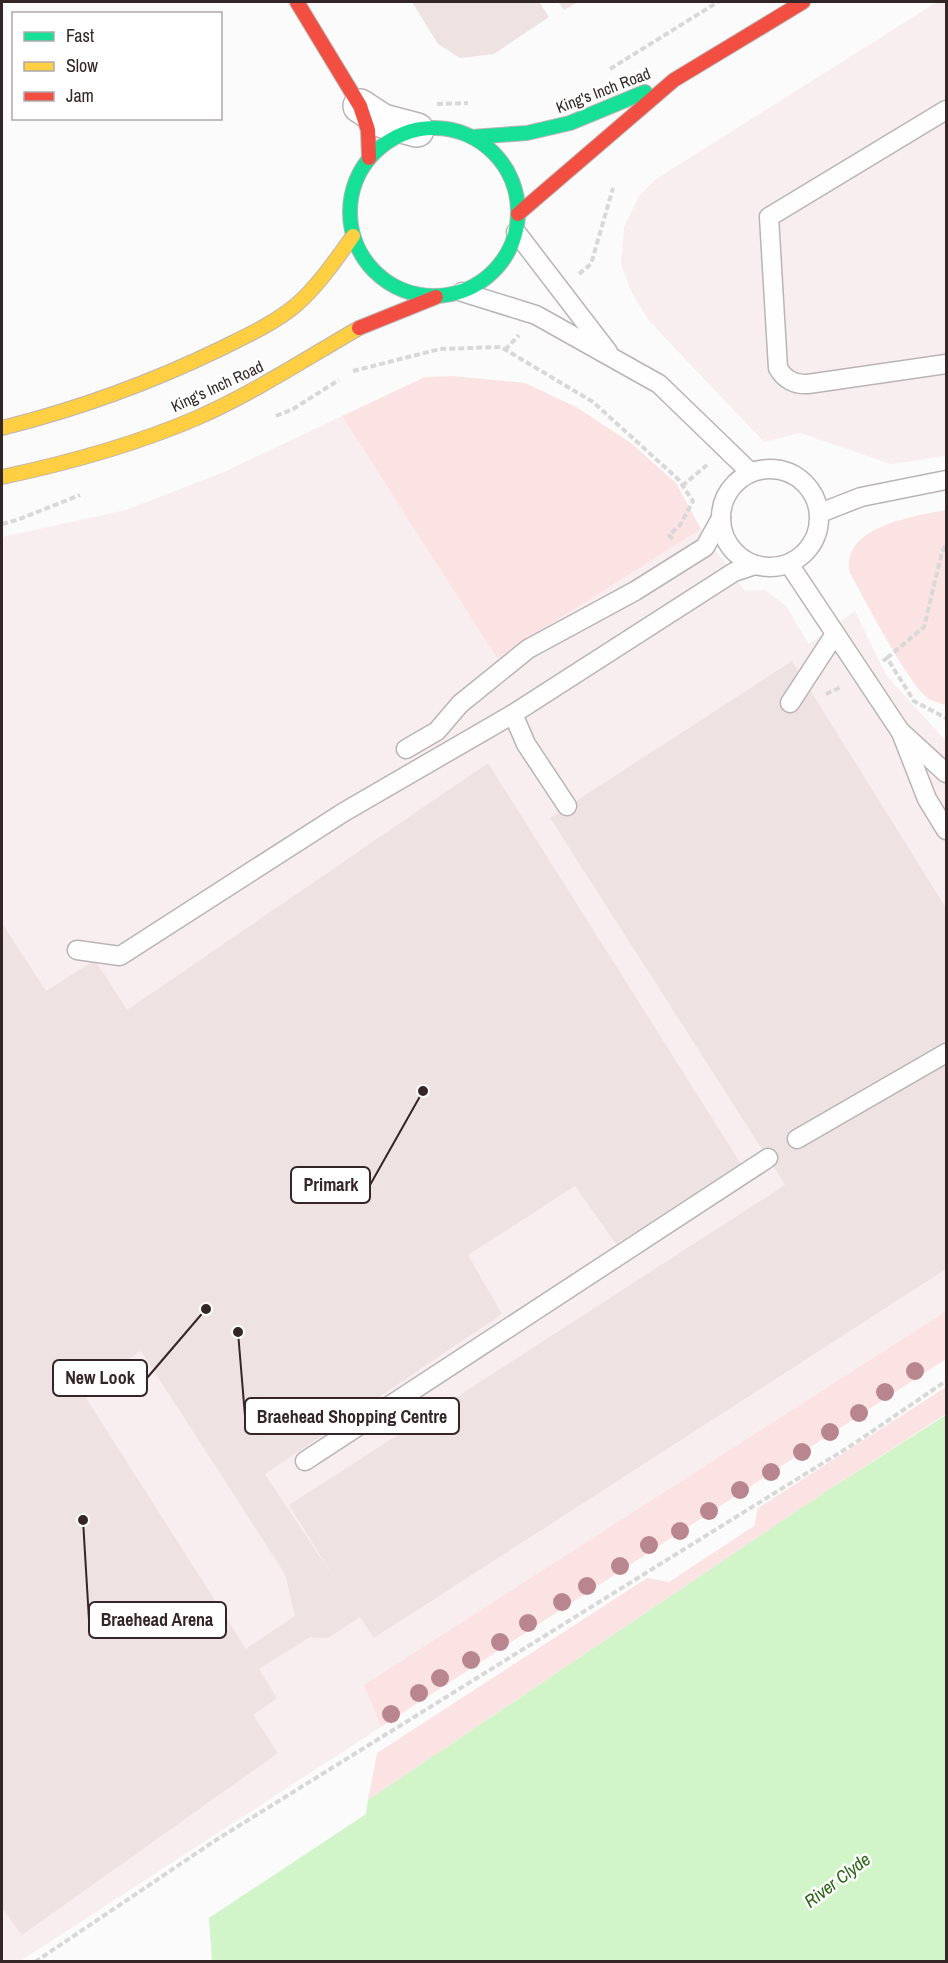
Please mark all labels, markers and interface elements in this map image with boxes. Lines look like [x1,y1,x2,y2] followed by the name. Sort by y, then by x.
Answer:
[12,12,222,120] legend
[66,23,94,48] text: Fast
[66,53,98,78] text: Slow
[553,62,653,118] street label: King's Inch Road
[66,83,94,108] text: Jam
[167,355,267,417] street label: King's Inch Road
[291,1167,370,1203] callout: Primark
[304,1172,359,1197] text: Primark
[53,1360,147,1396] callout: New Look
[65,1365,136,1390] text: New Look
[245,1398,459,1434] callout: Braehead Shopping Centre
[257,1404,447,1429] text: Braehead Shopping Centre
[89,1602,226,1638] callout: Braehead Arena
[101,1607,214,1632] text: Braehead Arena
[799,1847,875,1913] water label: River Clyde

